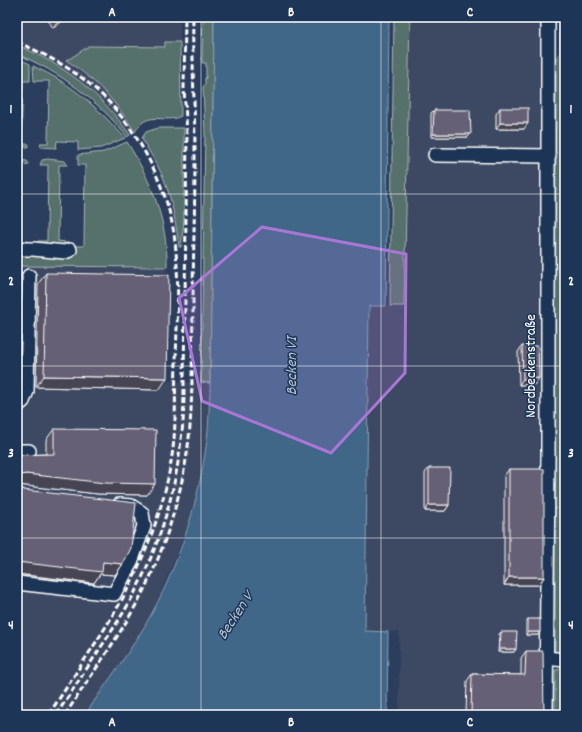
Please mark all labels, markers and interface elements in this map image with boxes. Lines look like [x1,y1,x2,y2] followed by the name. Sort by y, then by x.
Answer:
[108,4,116,23] text: A
[288,4,294,23] text: B
[467,4,474,23] text: C
[10,101,13,120] text: 1
[570,101,573,120] text: 1
[8,273,14,292] text: 2
[568,273,574,292] text: 2
[521,314,543,418] street label: Nordbeckenstraße
[281,335,304,395] water label: Becken VI
[8,445,14,464] text: 3
[568,445,574,464] text: 3
[212,585,261,645] water label: Becken V
[8,617,14,636] text: 4
[568,617,574,636] text: 4
[108,714,116,732] text: A
[288,714,294,732] text: B
[467,714,474,732] text: C

